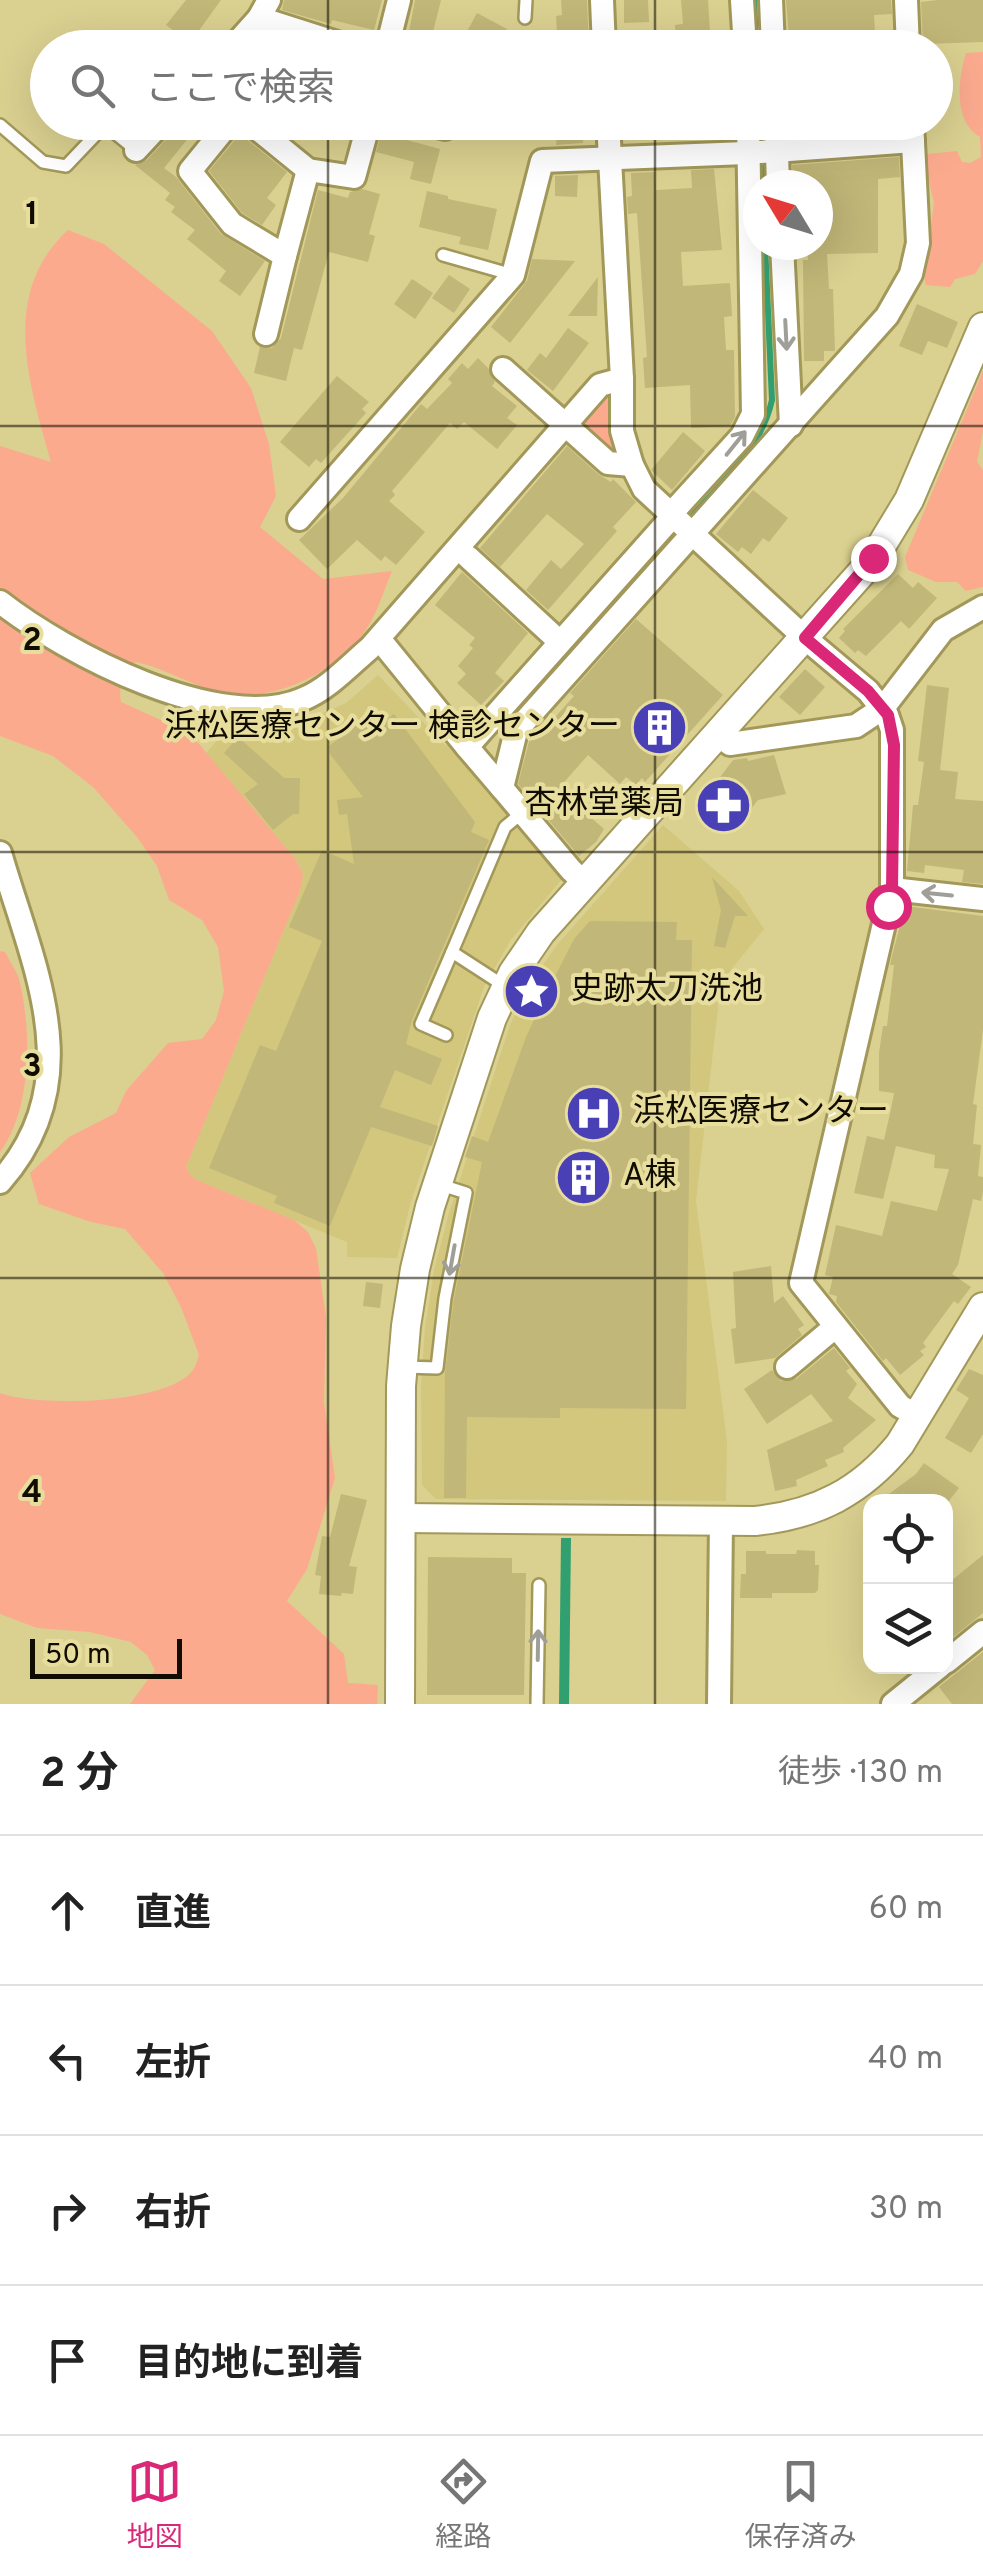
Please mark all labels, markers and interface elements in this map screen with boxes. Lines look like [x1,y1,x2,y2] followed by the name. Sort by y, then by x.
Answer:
[30,30,953,140] search box
[65,58,120,113] icon: search
[145,66,335,115] text: ここで検索
[743,170,833,260] north arrow
[26,196,38,236] text: 1
[777,318,796,350] one-way arrow
[725,430,747,456] one-way arrow
[851,536,897,582] route end
[22,622,42,662] text: 2
[629,698,689,758] building icon: 浜松医療センター 検診センター
[164,708,620,748] place label: 浜松医療センター 検診センター
[693,775,753,835] pharmacy icon: 杏林堂薬局
[524,785,684,825] place label: 杏林堂薬局
[866,884,912,930] route start
[922,884,954,903] one-way arrow
[502,961,562,1021] place icon: 史跡太刀洗池
[571,971,763,1011] place label: 史跡太刀洗池
[22,1048,42,1088] text: 3
[564,1083,624,1143] hospital icon: 浜松医療センター
[633,1093,889,1133] place label: 浜松医療センター
[554,1147,614,1207] building icon: A棟
[623,1157,677,1197] place label: A棟
[442,1243,461,1276] one-way arrow
[22,1474,42,1514] text: 4
[863,1494,953,1674] map controls
[863,1494,953,1584] button: locate
[863,1584,953,1674] button: layers
[528,1629,548,1662] one-way arrow
[30,1634,182,1678] scale bar
[45,1638,111,1674] text: 50 m
[40,1749,118,1802] text: 2 分
[778,1754,943,1794] text: 徒歩 · 130 m
[40,1883,95,1938] icon: ahead
[869,1890,943,1930] text: 60 m
[135,1891,211,1940] text: 直進
[40,2033,95,2088] icon: left
[868,2040,943,2080] text: 40 m
[135,2041,211,2090] text: 左折
[40,2183,95,2238] icon: right
[869,2190,943,2230] text: 30 m
[135,2191,211,2240] text: 右折
[40,2333,95,2388] icon: arrive
[135,2341,363,2390] text: 目的地に到着
[126,2454,183,2557] tab: 地図
[435,2454,492,2557] tab: 経路
[744,2454,857,2557] tab: 保存済み

